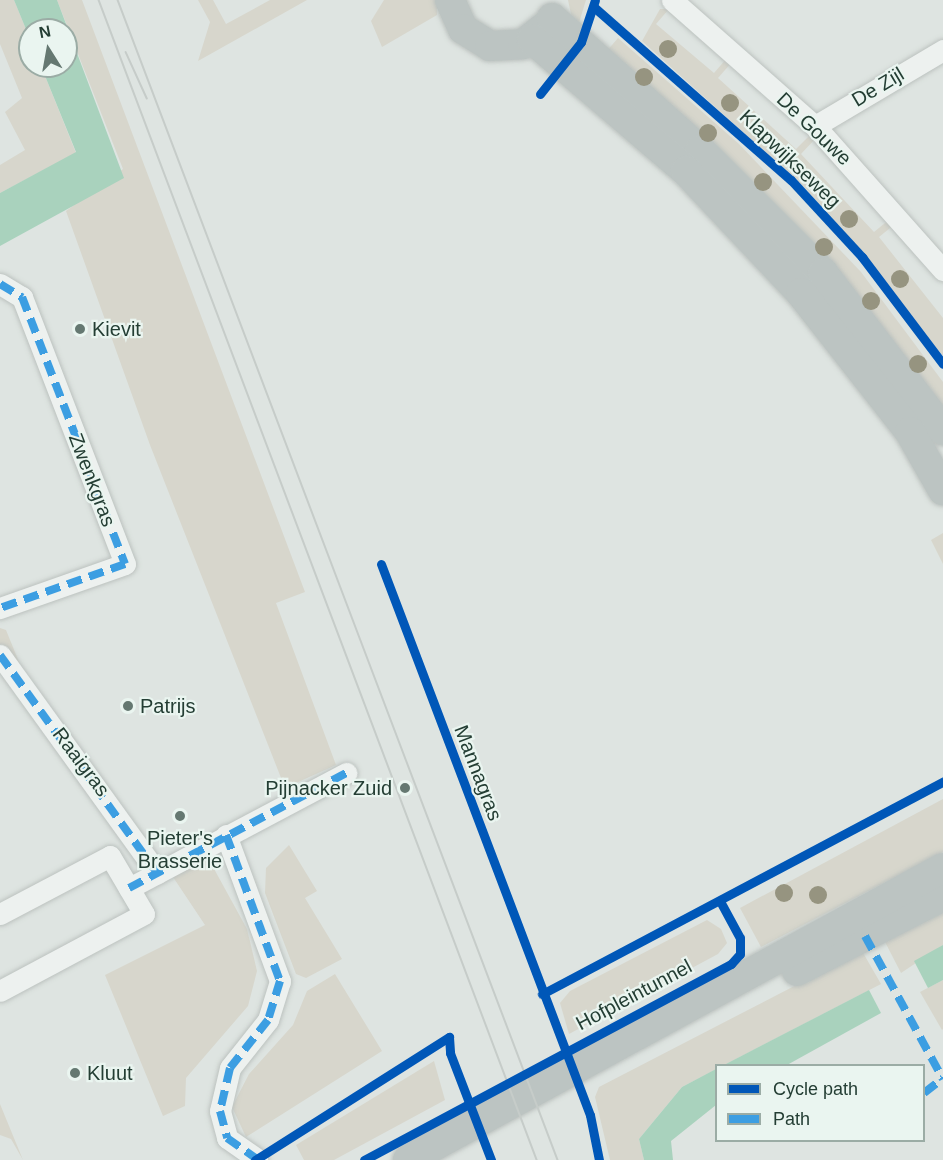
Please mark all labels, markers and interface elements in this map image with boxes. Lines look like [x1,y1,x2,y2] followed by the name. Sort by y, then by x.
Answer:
[18,18,78,78] north arrow
[38,22,52,41] text: N
[848,62,908,112] street label: De Zijl
[772,88,856,170] street label: De Gouwe
[734,105,846,213] street label: Klapwijkseweg
[92,317,141,341] place label: Kievit
[73,322,87,336] marker: Kievit
[63,430,121,530] street label: Zwenkgras
[140,694,196,718] place label: Patrijs
[121,699,135,713] marker: Patrijs
[449,722,507,824] street label: Mannagras
[47,723,115,801] street label: Raaigras
[265,776,392,800] place label: Pijnacker Zuid
[396,779,414,797] marker: Pijnacker Zuid
[173,809,187,823] marker: Pieter's Brasserie
[138,826,222,873] place label: Pieter's Brasserie
[572,954,696,1036] street label: Hofpleintunnel
[87,1061,133,1085] place label: Kluut
[715,1064,925,1142] legend
[68,1066,82,1080] marker: Kluut
[773,1079,858,1099] text: Cycle path
[773,1109,810,1129] text: Path

